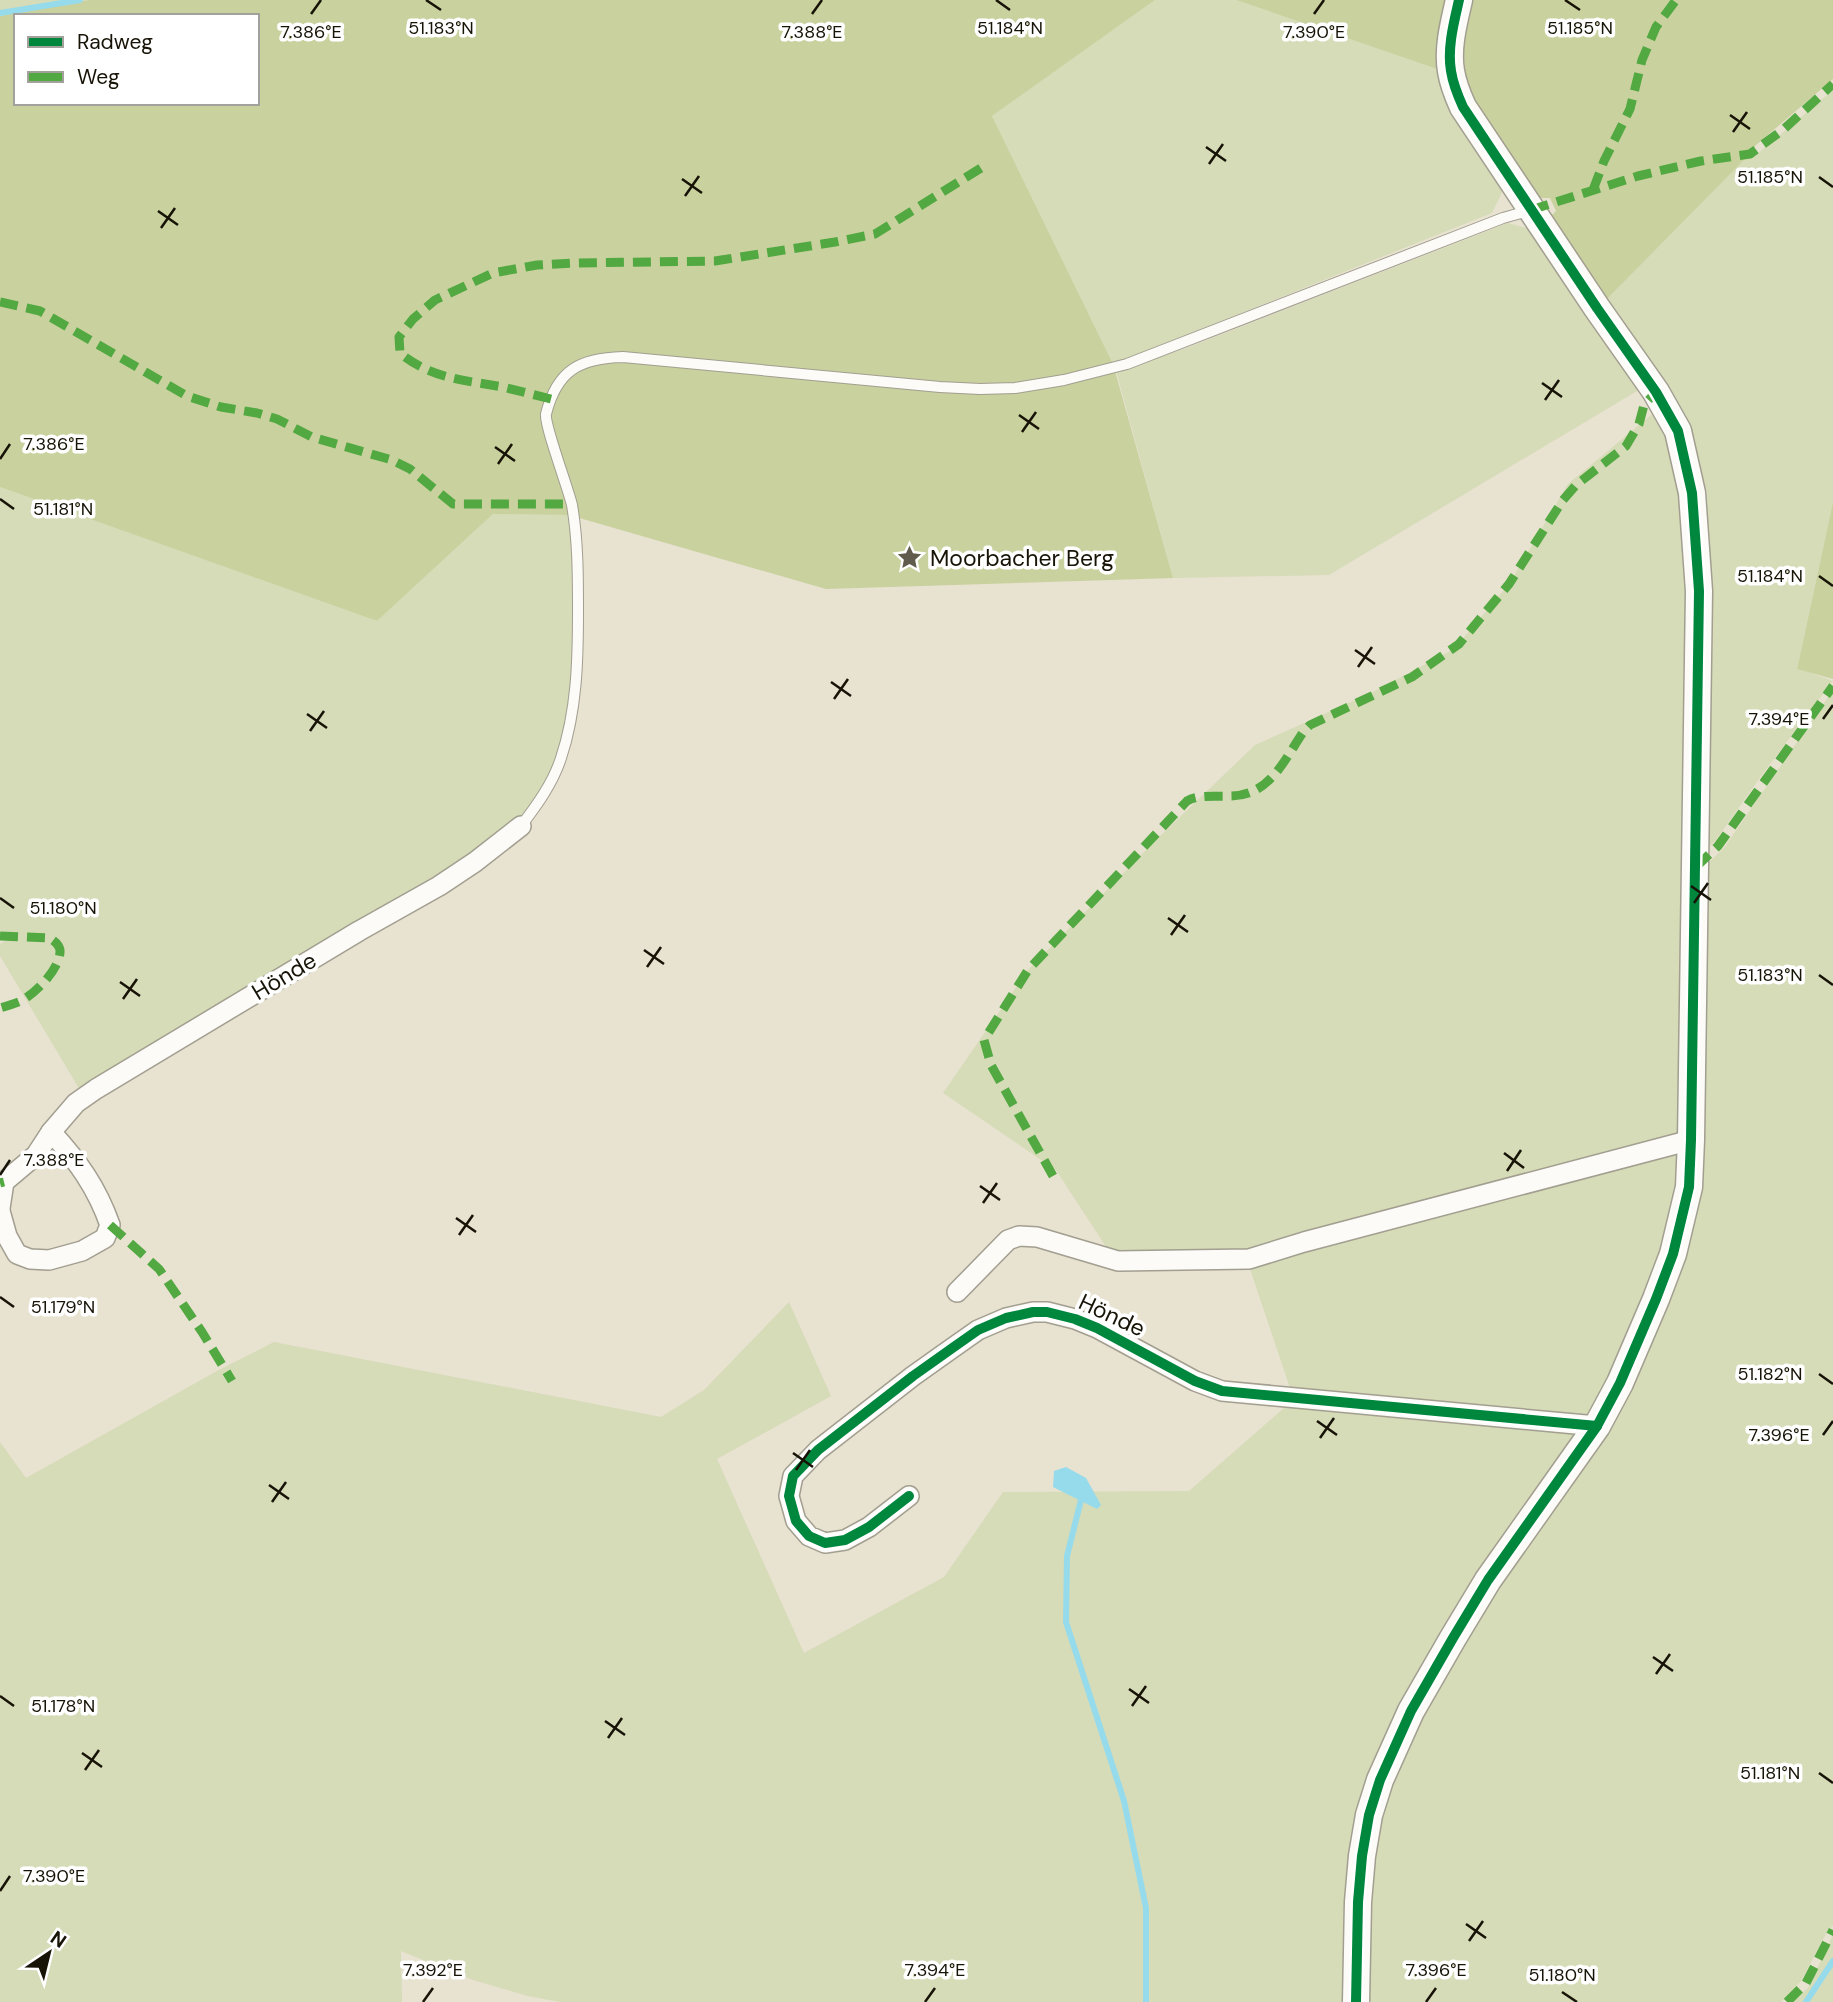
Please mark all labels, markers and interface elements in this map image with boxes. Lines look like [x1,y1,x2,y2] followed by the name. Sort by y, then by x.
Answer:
[14,14,259,105] legend
[408,16,474,40] text: 51.183°N
[977,16,1043,40] text: 51.184°N
[1547,16,1613,40] text: 51.185°N
[280,20,342,44] text: 7.386°E
[782,20,842,44] text: 7.388°E
[1283,20,1345,44] text: 7.390°E
[77,28,153,56] text: Radweg
[77,63,120,91] text: Weg
[1737,165,1803,189] text: 51.185°N
[23,432,85,456] text: 7.386°E
[33,497,93,521] text: 51.181°N
[930,543,1114,573] place label: Moorbacher Berg
[896,544,924,572] place icon: Moorbacher Berg
[1737,564,1803,588] text: 51.184°N
[1749,707,1809,731] text: 7.394°E
[29,896,97,920] text: 51.180°N
[246,945,322,1007] street label: Hönde
[1737,963,1803,987] text: 51.183°N
[24,1148,84,1172] text: 7.388°E
[1074,1287,1150,1343] street label: Hönde
[31,1295,95,1319] text: 51.179°N
[1738,1362,1802,1386] text: 51.182°N
[1748,1423,1810,1447] text: 7.396°E
[31,1694,95,1718] text: 51.178°N
[1740,1761,1800,1785] text: 51.181°N
[23,1864,85,1888] text: 7.390°E
[14,1918,84,1988] north arrow
[46,1925,71,1954] text: N
[403,1958,463,1982] text: 7.392°E
[905,1958,965,1982] text: 7.394°E
[1405,1958,1467,1982] text: 7.396°E
[1528,1963,1596,1987] text: 51.180°N

